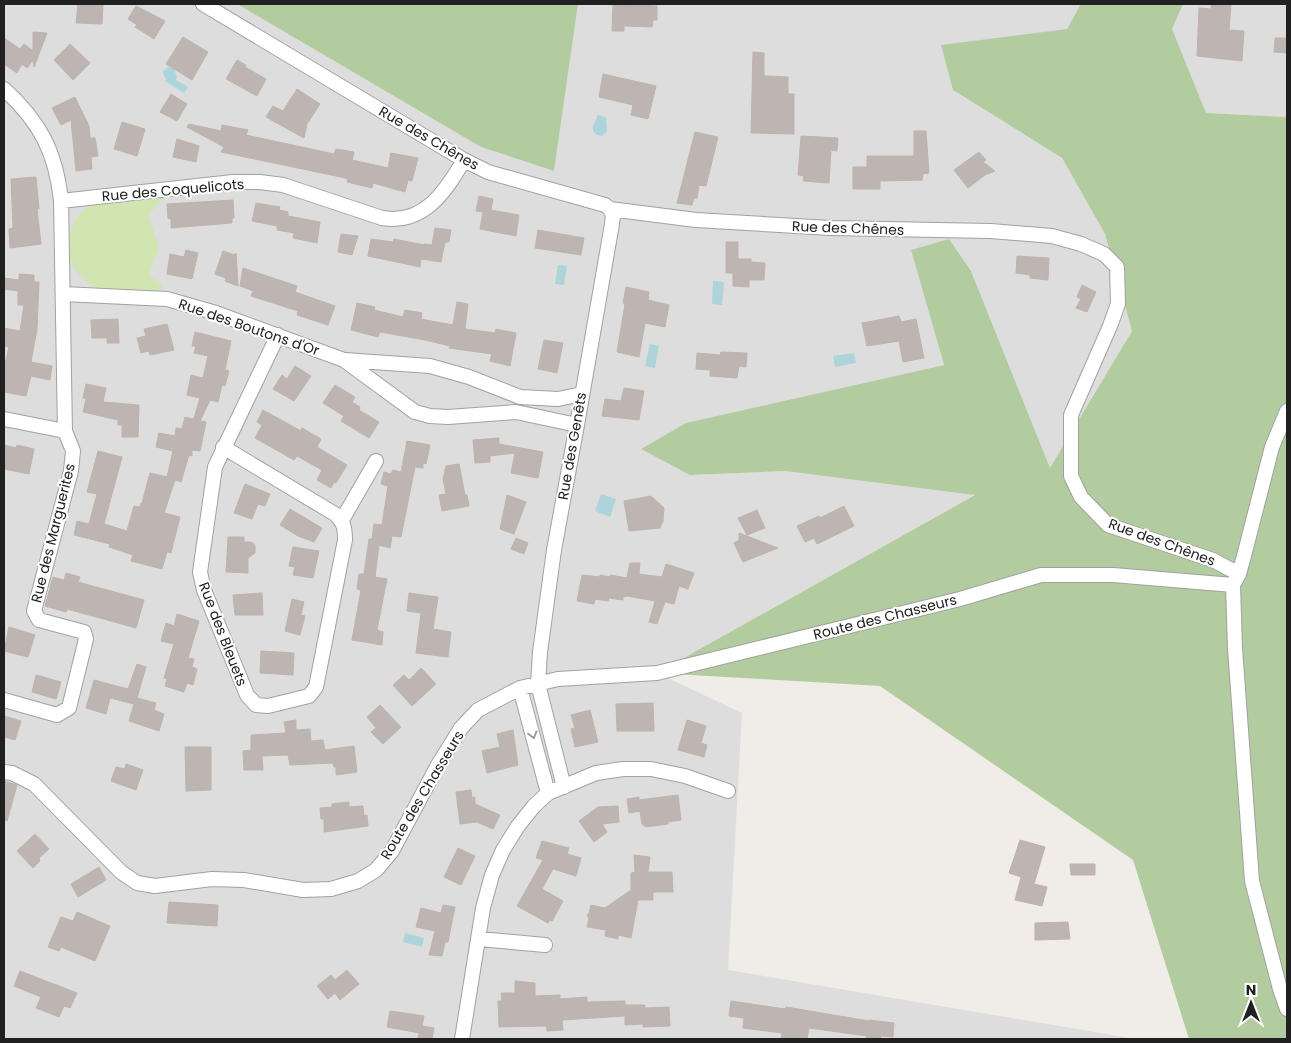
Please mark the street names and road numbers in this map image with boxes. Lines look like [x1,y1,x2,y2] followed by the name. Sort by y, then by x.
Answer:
[375,101,483,175] street label: Rue des Chênes
[101,174,245,206] street label: Rue des Coquelicots
[791,216,905,240] street label: Rue des Chênes
[176,294,322,360] street label: Rue des Boutons d'Or
[553,391,591,501] street label: Rue des Genêts
[26,461,80,605] street label: Rue des Marguerites
[1106,513,1218,571] street label: Rue des Chênes
[194,579,252,689] street label: Rue des Bleuets
[811,589,959,645] street label: Route des Chasseurs
[376,727,468,863] street label: Route des Chasseurs

